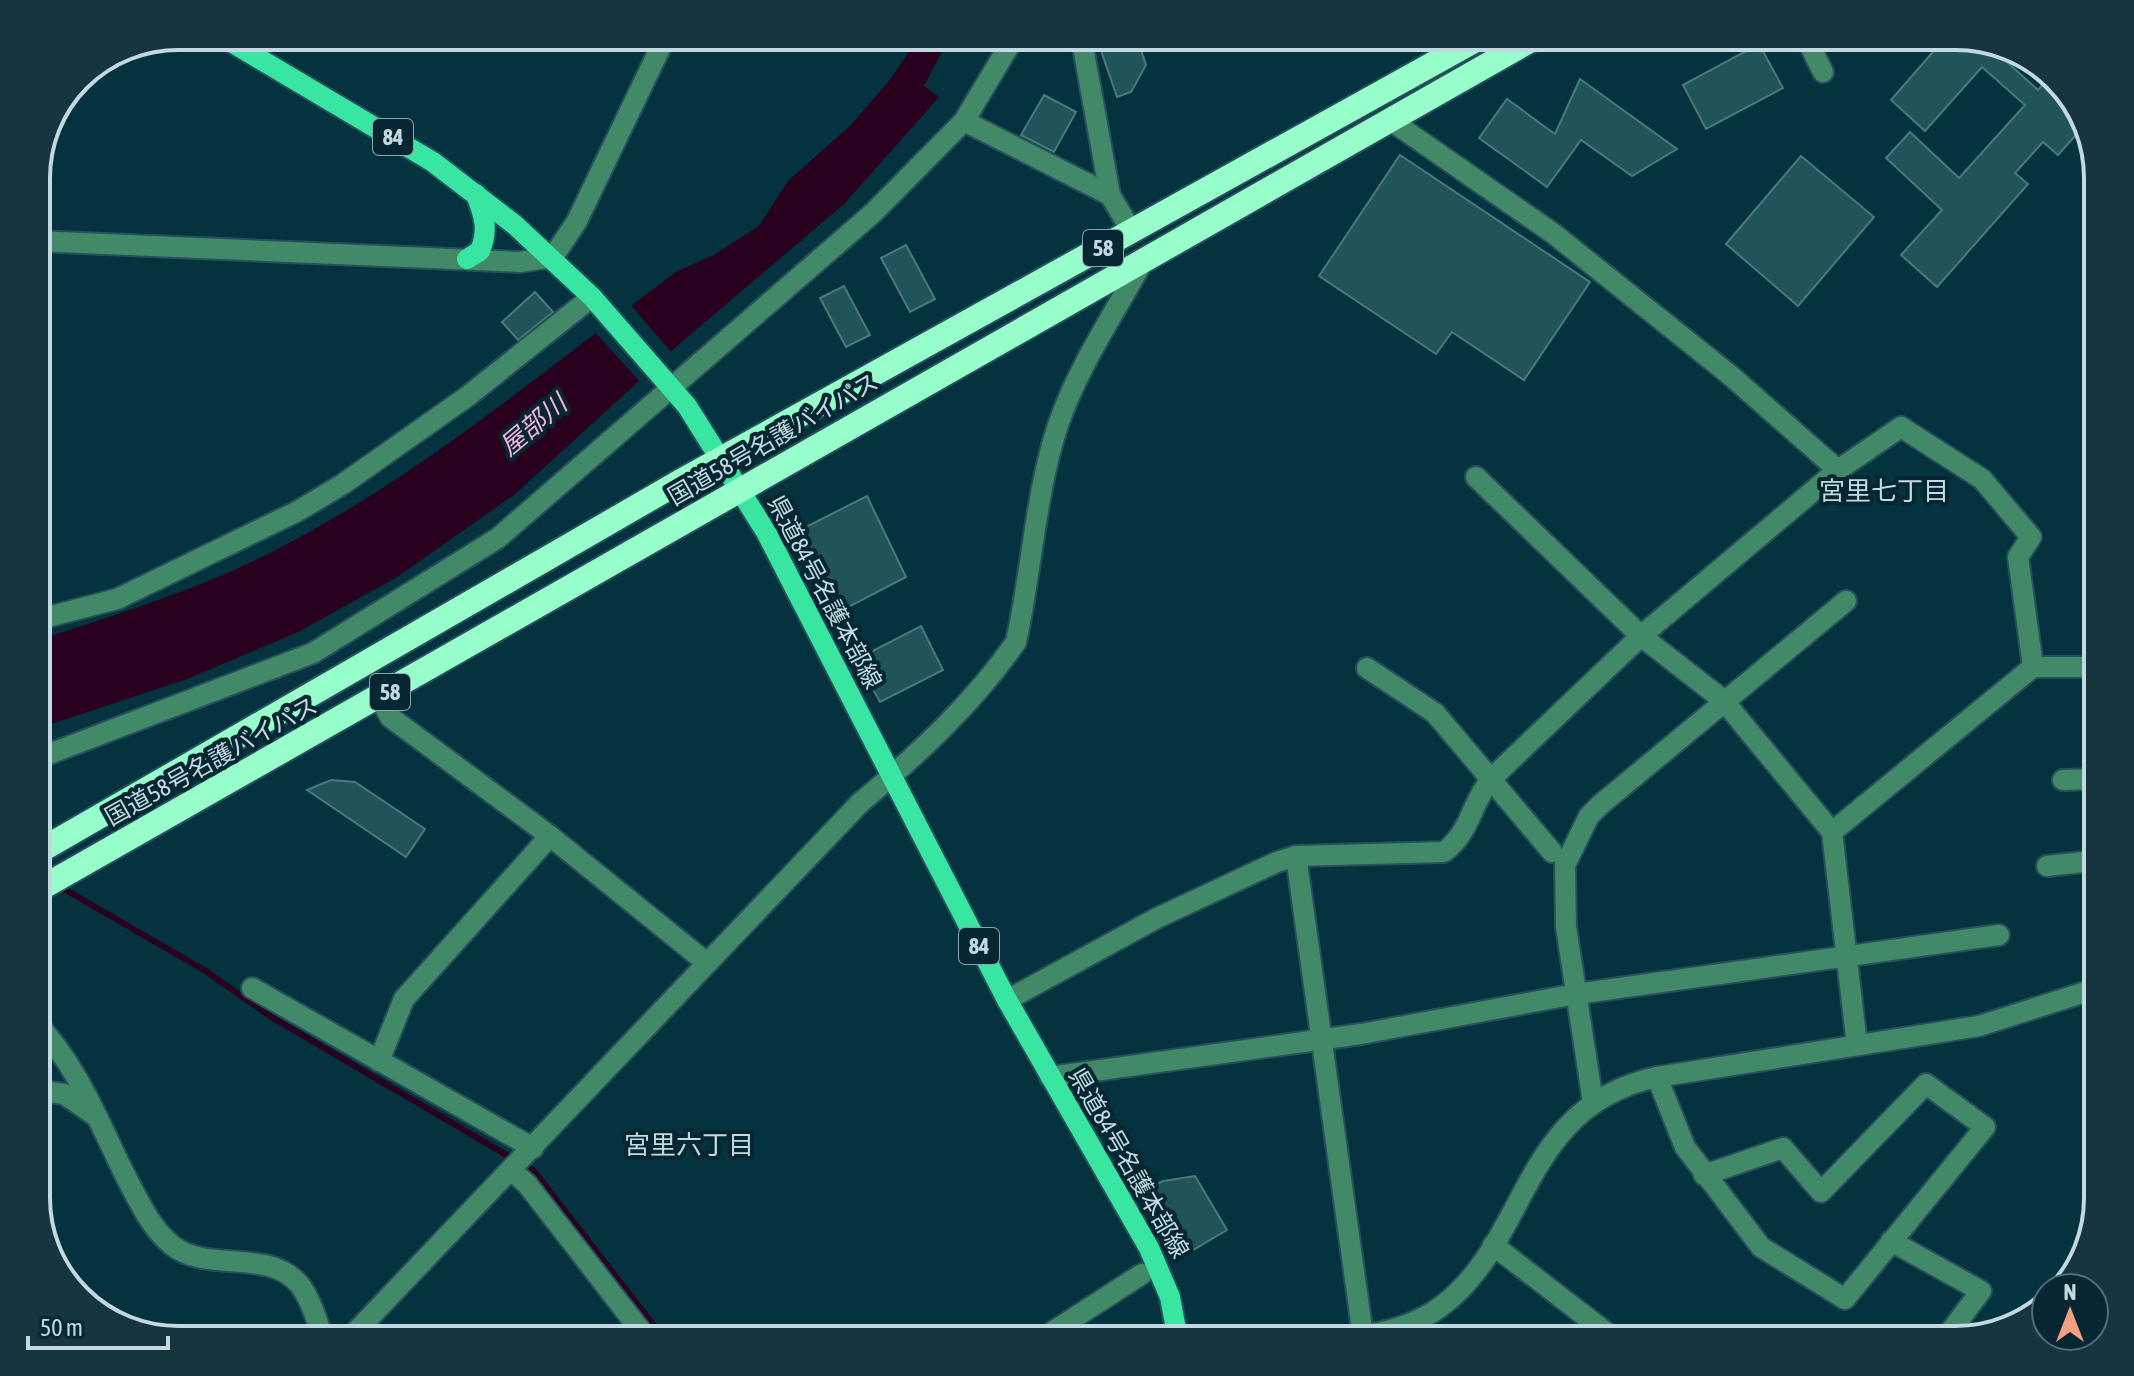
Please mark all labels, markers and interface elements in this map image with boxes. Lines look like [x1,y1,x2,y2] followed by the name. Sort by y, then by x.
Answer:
[373,119,413,155] road number: 84
[1083,230,1123,266] road number: 58
[663,368,883,510] street label: 国道58号名護バイパス
[493,387,575,462] water label: 屋部川
[1819,476,1949,506] district label: 宮里七丁目
[763,491,887,693] street label: 県道84号名護本部線
[370,674,410,710] road number: 58
[100,691,322,831] street label: 国道58号名護バイパス
[959,928,999,964] road number: 84
[1064,1063,1194,1263] street label: 県道84号名護本部線
[624,1130,754,1160] district label: 宮里六丁目
[2030,1272,2110,1352] north arrow
[2064,1279,2076,1305] text: N
[28,1300,168,1350] scale bar
[40,1314,83,1341] text: 50 m

